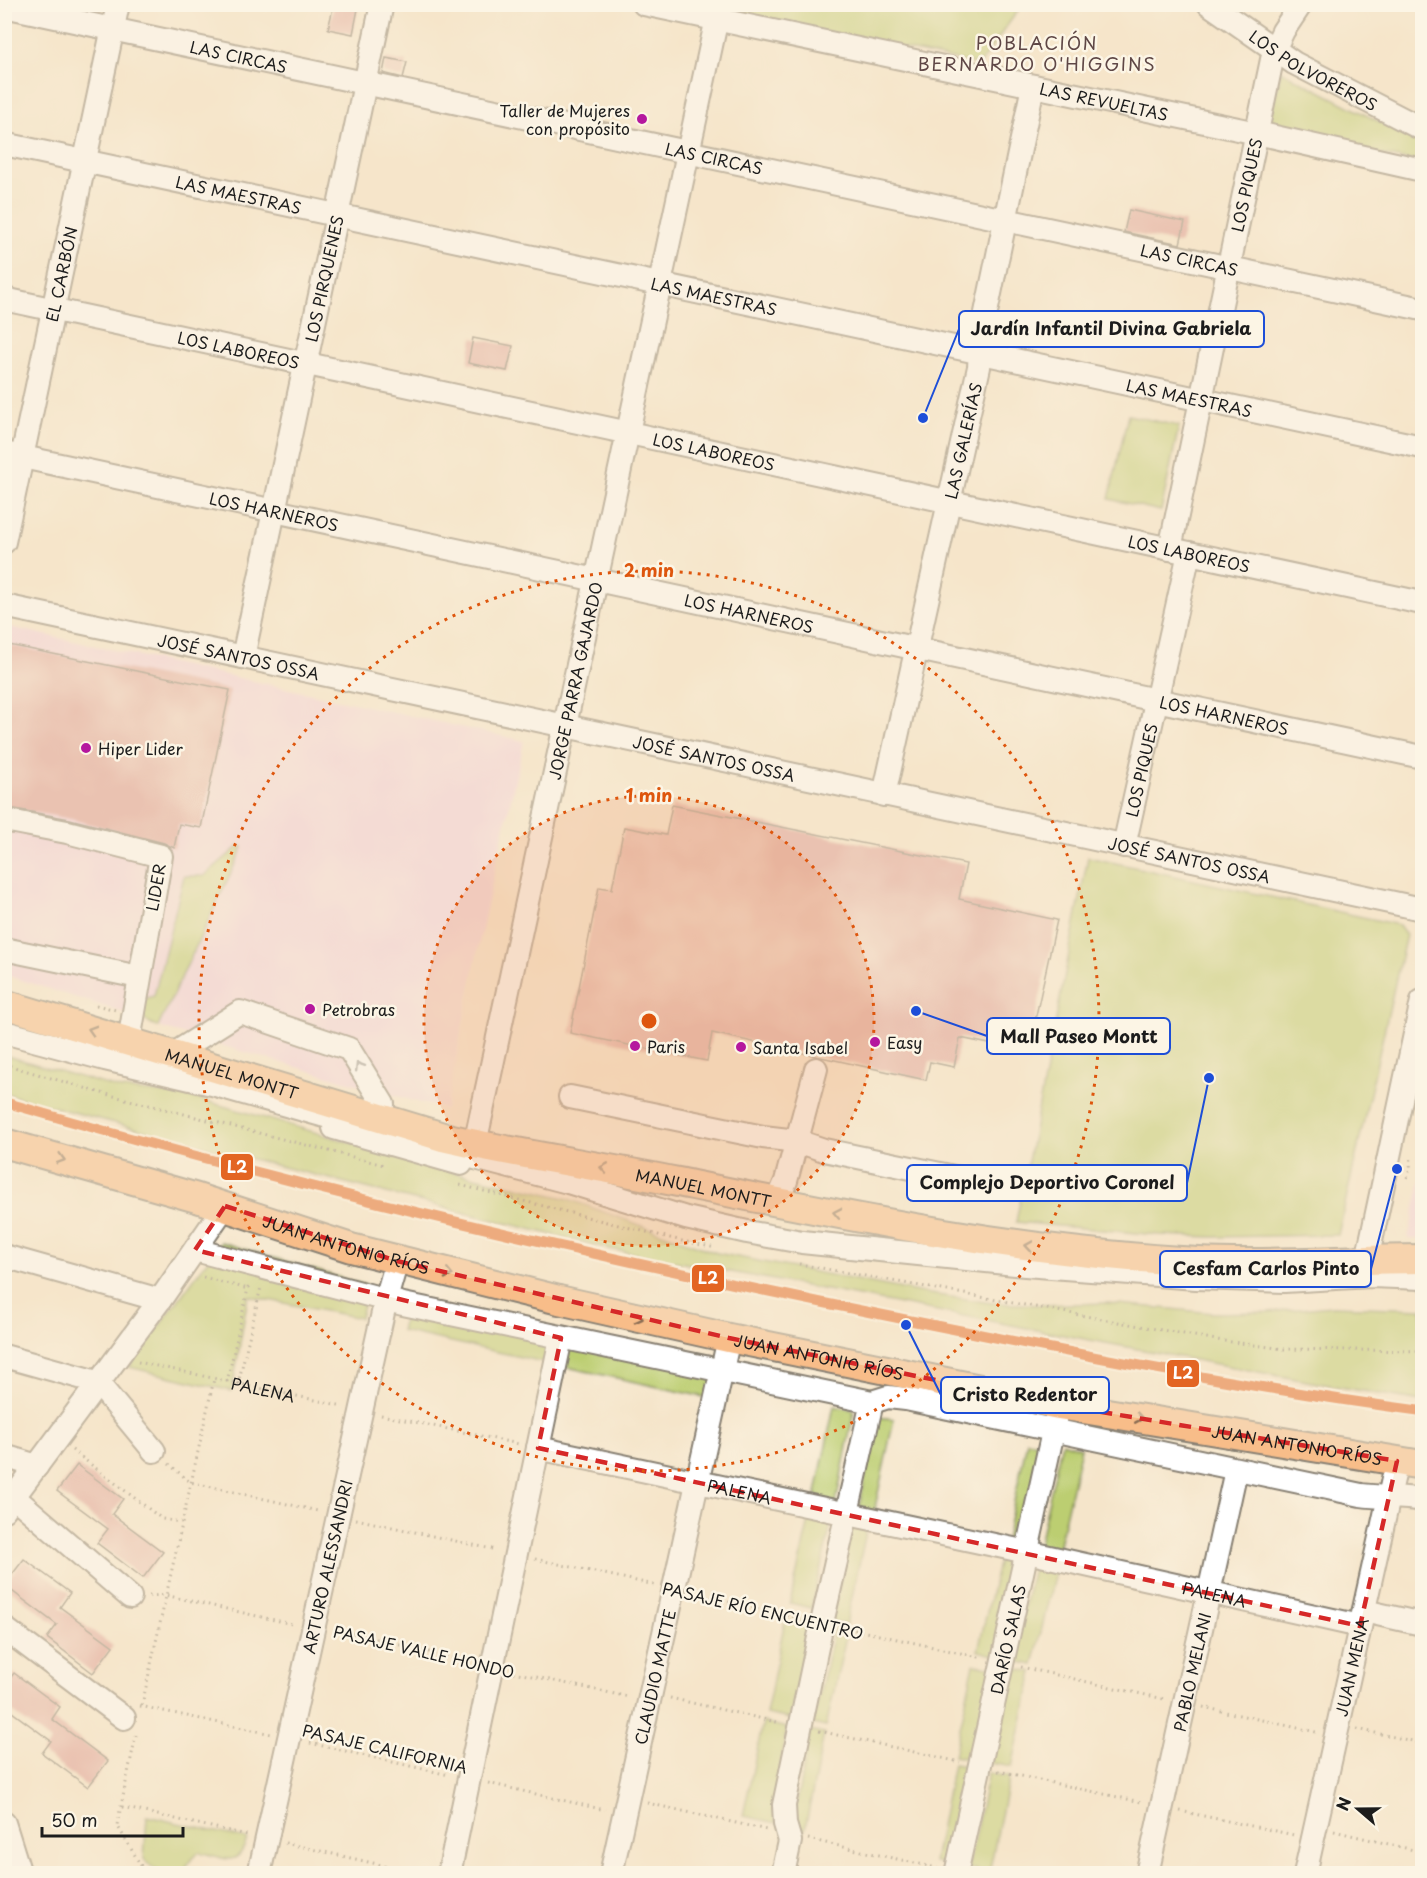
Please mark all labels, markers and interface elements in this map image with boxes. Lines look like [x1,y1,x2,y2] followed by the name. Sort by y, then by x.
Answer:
[1245,24,1382,116] street label: LOS POLVOREROS
[918,29,1156,77] district label: POBLACIÓN BERNARDO O'HIGGINS
[188,34,290,78] street label: LAS CIRCAS
[1037,76,1170,126] street label: LAS REVUELTAS
[499,98,630,140] place label: Taller de Mujeres con propósito
[635,112,649,126] marker: Taller de Mujeres con propósito
[663,136,765,180] street label: LAS CIRCAS
[1224,136,1267,234] street label: LOS PIQUES
[173,169,304,219] street label: LAS MAESTRAS
[298,213,349,344] street label: LOS PIRQUENES
[39,224,83,324] street label: EL CARBÓN
[1138,237,1240,281] street label: LAS CIRCAS
[649,271,779,321] street label: LAS MAESTRAS
[959,311,1264,347] callout: Jardín Infantil Divina Gabriela
[971,314,1251,341] text: Jardín Infantil Divina Gabriela
[175,325,302,374] street label: LOS LABOREOS
[1124,372,1255,422] street label: LAS MAESTRAS
[938,380,987,501] street label: LAS GALERÍAS
[651,426,777,476] street label: LOS LABOREOS
[207,485,341,536] street label: LOS HARNEROS
[1126,528,1252,578] street label: LOS LABOREOS
[624,556,674,583] text: 2 min
[542,579,608,782] street label: JORGE PARRA GAJARDO
[682,587,816,638] street label: LOS HARNEROS
[155,627,322,685] street label: JOSÉ SANTOS OSSA
[1158,689,1291,740] street label: LOS HARNEROS
[1119,721,1163,819] street label: LOS PIQUES
[631,729,797,787] street label: JOSÉ SANTOS OSSA
[98,736,183,760] place label: Hiper Lider
[79,741,93,755] marker: Hiper Lider
[626,781,672,808] text: 1 min
[1106,830,1272,888] street label: JOSÉ SANTOS OSSA
[139,861,171,913] street label: LIDER
[322,997,395,1021] place label: Petrobras
[303,1002,317,1016] marker: Petrobras
[639,1011,659,1031] centre of rings
[987,1018,1170,1054] callout: Mall Paseo Montt
[1000,1022,1158,1049] text: Mall Paseo Montt
[87,1025,98,1037] one-way arrow
[887,1030,922,1054] place label: Easy
[647,1034,685,1058] place label: Paris
[753,1035,848,1059] place label: Santa Isabel
[868,1035,882,1049] marker: Easy
[628,1039,642,1053] marker: Paris
[734,1040,748,1054] marker: Santa Isabel
[162,1042,301,1105] street label: MANUEL MONTT
[355,1062,366,1073] one-way arrow
[55,1152,66,1164] one-way arrow
[220,1153,254,1181] line badge: L2
[227,1154,247,1178] text: L2
[600,1162,609,1174] one-way arrow
[634,1162,774,1213] street label: MANUEL MONTT
[907,1165,1187,1201] callout: Complejo Deportivo Coronel
[920,1168,1174,1195] text: Complejo Deportivo Coronel
[260,1208,432,1279] street label: JUAN ANTONIO RÍOS
[832,1208,841,1220] one-way arrow
[1024,1240,1034,1252] one-way arrow
[1160,1251,1371,1287] callout: Cesfam Carlos Pinto
[1173,1254,1360,1281] text: Cesfam Carlos Pinto
[691,1264,725,1293] line badge: L2
[698,1265,718,1289] text: L2
[444,1266,454,1279] one-way arrow
[634,1311,644,1324] one-way arrow
[732,1327,906,1385] street label: JUAN ANTONIO RÍOS
[1166,1359,1200,1388] line badge: L2
[1173,1360,1193,1384] text: L2
[229,1370,297,1407] street label: PALENA
[941,1377,1109,1413] callout: Cristo Redentor
[953,1380,1098,1407] text: Cristo Redentor
[1133,1411,1143,1424] one-way arrow
[1210,1418,1384,1470] street label: JUAN ANTONIO RÍOS
[705,1472,774,1509] street label: PALENA
[296,1477,358,1656] street label: ARTURO ALESSANDRI
[660,1575,866,1645] street label: PASAJE RÍO ENCUENTRO
[1180,1575,1249,1612] street label: PALENA
[984,1583,1031,1697] street label: DARÍO SALAS
[628,1607,681,1747] street label: CLAUDIO MATTE
[1167,1610,1216,1734] street label: PABLO MELANI
[1328,1616,1374,1719] street label: JUAN MENA
[331,1618,517,1684] street label: PASAJE VALLE HONDO
[300,1717,470,1779] street label: PASAJE CALIFORNIA
[1328,1779,1388,1839] north arrow
[1330,1793,1356,1814] text: N
[42,1800,183,1838] scale bar
[51,1806,98,1833] text: 50 m

